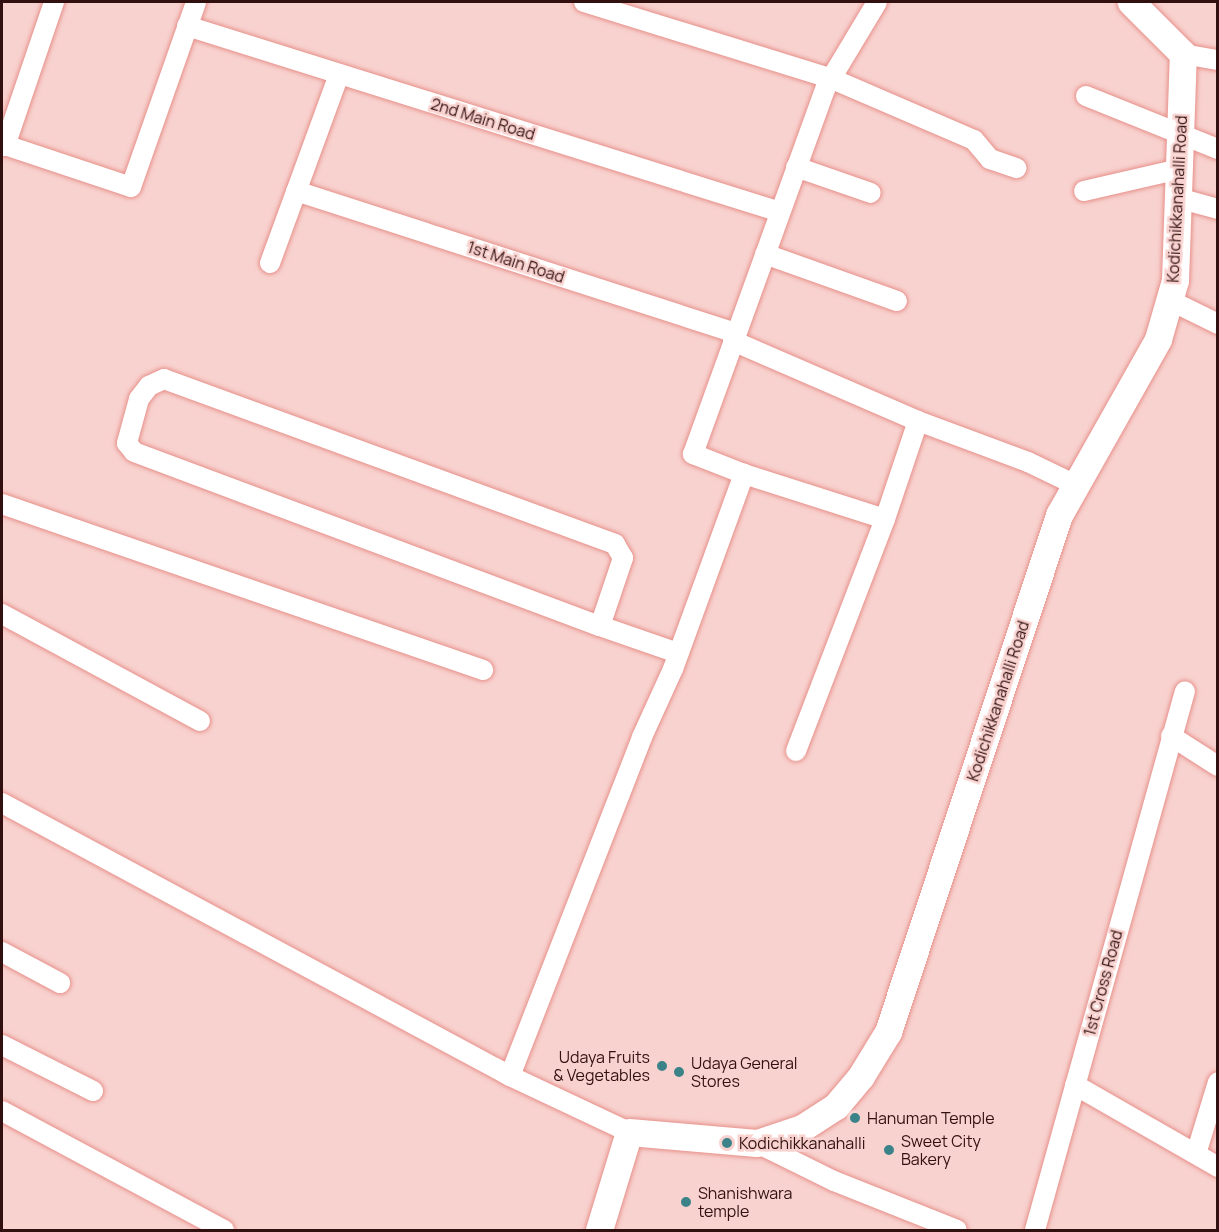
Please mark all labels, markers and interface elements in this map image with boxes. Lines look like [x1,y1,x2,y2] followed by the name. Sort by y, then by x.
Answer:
[429,94,537,144] street label: 2nd Main Road
[1163,115,1191,283] street label: Kodichikkanahalli Road
[465,237,567,287] street label: 1st Main Road
[963,618,1033,784] street label: Kodichikkanahalli Road
[1080,928,1126,1038] street label: 1st Cross Road
[553,1047,650,1085] place label: Udaya Fruits & Vegetables
[691,1053,798,1091] place label: Udaya General Stores
[655,1059,669,1073] marker: Udaya Fruits & Vegetables
[672,1065,686,1079] marker: Udaya General Stores
[867,1108,995,1128] place label: Hanuman Temple
[848,1111,862,1125] marker: Hanuman Temple
[901,1131,981,1169] place label: Sweet City Bakery
[739,1133,865,1153] place label: Kodichikkanahalli
[720,1136,734,1150] marker: Kodichikkanahalli
[882,1143,896,1157] marker: Sweet City Bakery
[698,1183,792,1221] place label: Shanishwara temple
[679,1195,693,1209] marker: Shanishwara temple

